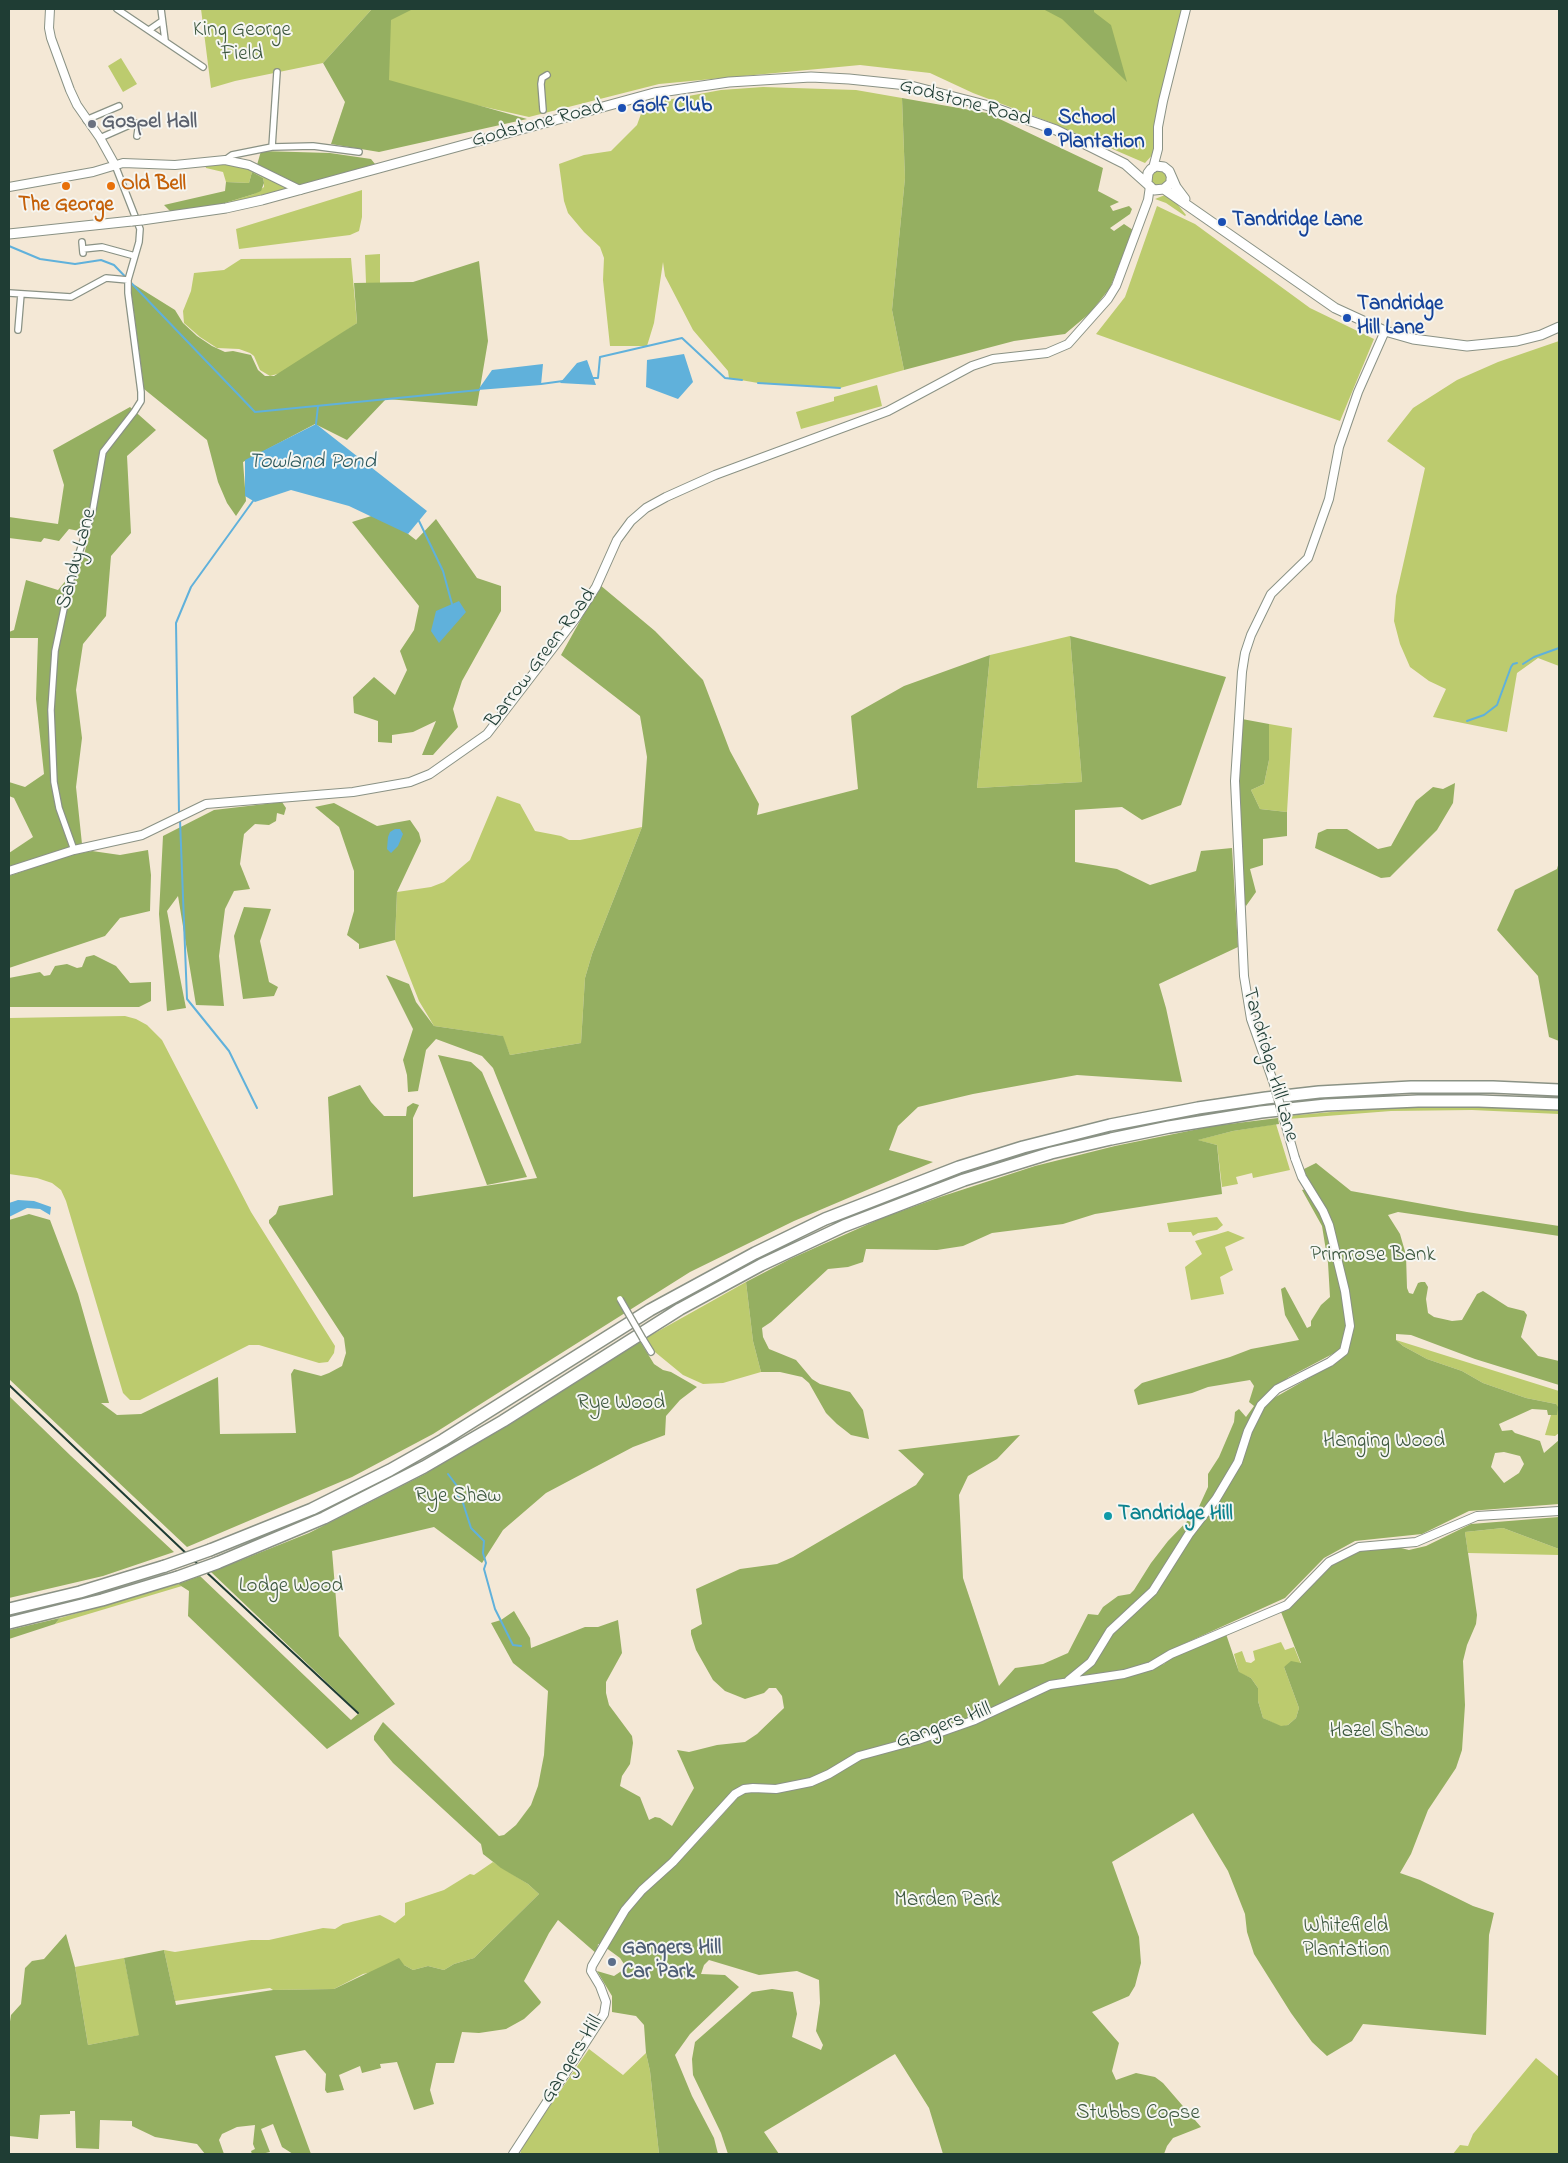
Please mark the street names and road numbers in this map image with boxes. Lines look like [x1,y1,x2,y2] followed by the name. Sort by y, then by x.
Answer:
[896,74,1034,134] street label: Godstone Road
[469,95,607,155] street label: Godstone Road
[53,506,103,612] street label: Sandy Lane
[481,584,603,734] street label: Barrow Green Road
[1235,985,1303,1145] street label: Tandridge Hill Lane
[893,1698,995,1756] street label: Gangers Hill
[536,2011,610,2109] street label: Gangers Hill

